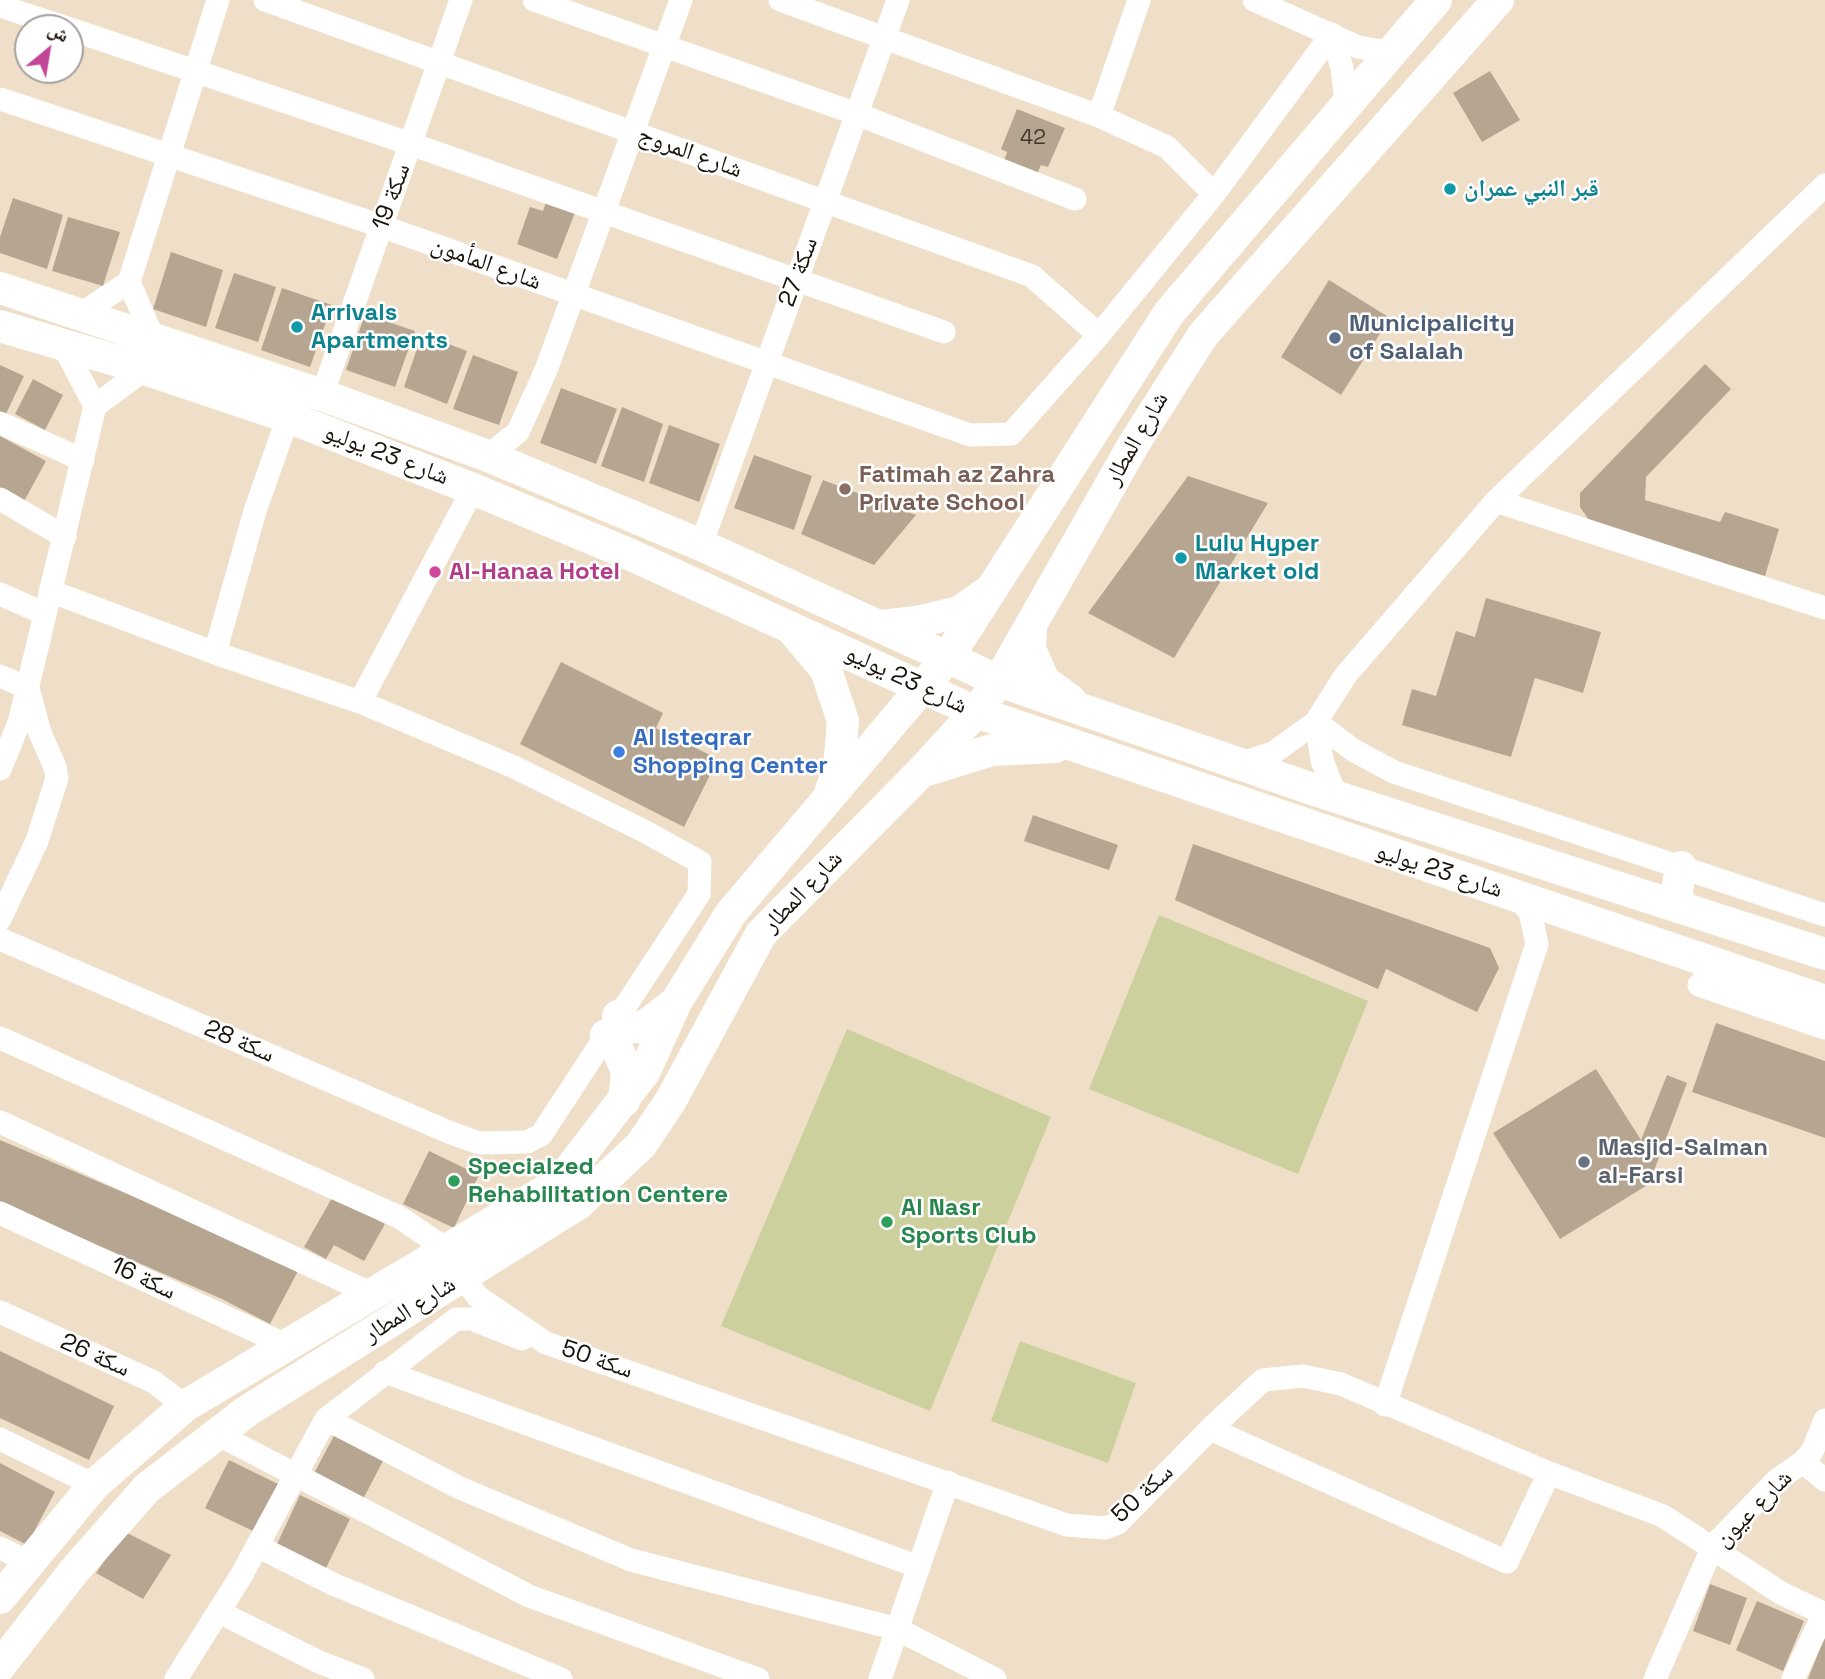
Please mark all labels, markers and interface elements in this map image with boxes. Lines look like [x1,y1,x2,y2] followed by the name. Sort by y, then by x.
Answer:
[14,14,84,84] north arrow
[44,16,74,48] text: ش
[634,121,746,185] street label: شارع المروج
[1020,125,1046,151] house number: 42
[367,160,417,234] street label: سكة 19
[1464,175,1599,203] place label: قبر النبي عمران
[1442,181,1458,197] marker: قبر النبي عمران
[427,231,545,297] street label: شارع المأمون
[773,233,825,311] street label: سكة 27
[311,299,448,355] place label: Arrivals Apartments
[1349,310,1515,366] place label: Municipalicity of Salalah
[289,319,305,335] marker: Arrivals Apartments
[1327,330,1343,346] marker: Municipalicity of Salalah
[1099,387,1175,491] street label: شارع المطار
[320,418,452,492] street label: شارع 23 يوليو
[859,461,1055,517] place label: Fatimah az Zahra Private School
[837,481,853,497] marker: Fatimah az Zahra Private School
[1195,530,1319,586] place label: Lulu Hyper Market old
[1173,550,1189,566] marker: Lulu Hyper Market old
[449,558,620,586] place label: Al-Hanaa Hotel
[427,564,443,580] marker: Al-Hanaa Hotel
[840,639,972,721] street label: شارع 23 يوليو
[633,724,828,780] place label: Al Isteqrar Shopping Center
[611,744,627,760] marker: Al Isteqrar Shopping Center
[1372,837,1506,905] street label: شارع 23 يوليو
[757,845,849,939] street label: شارع المطار
[200,1014,278,1070] street label: سكة 28
[1598,1134,1768,1190] place label: Masjid-Salman al-Farsi
[468,1153,728,1209] place label: Specialzed Rehabilitation Centere
[1576,1154,1592,1170] marker: Masjid-Salman al-Farsi
[446,1173,462,1189] marker: Specialzed Rehabilitation Centere
[901,1194,1037,1250] place label: Al Nasr Sports Club
[879,1214,895,1230] marker: Al Nasr Sports Club
[106,1251,180,1307] street label: سكة 16
[359,1271,461,1349] street label: شارع المطار
[56,1328,134,1384] street label: سكة 26
[558,1334,636,1386] street label: سكة 50
[1106,1458,1180,1530] street label: سكة 50
[1709,1464,1799,1554] street label: شارع عيون

